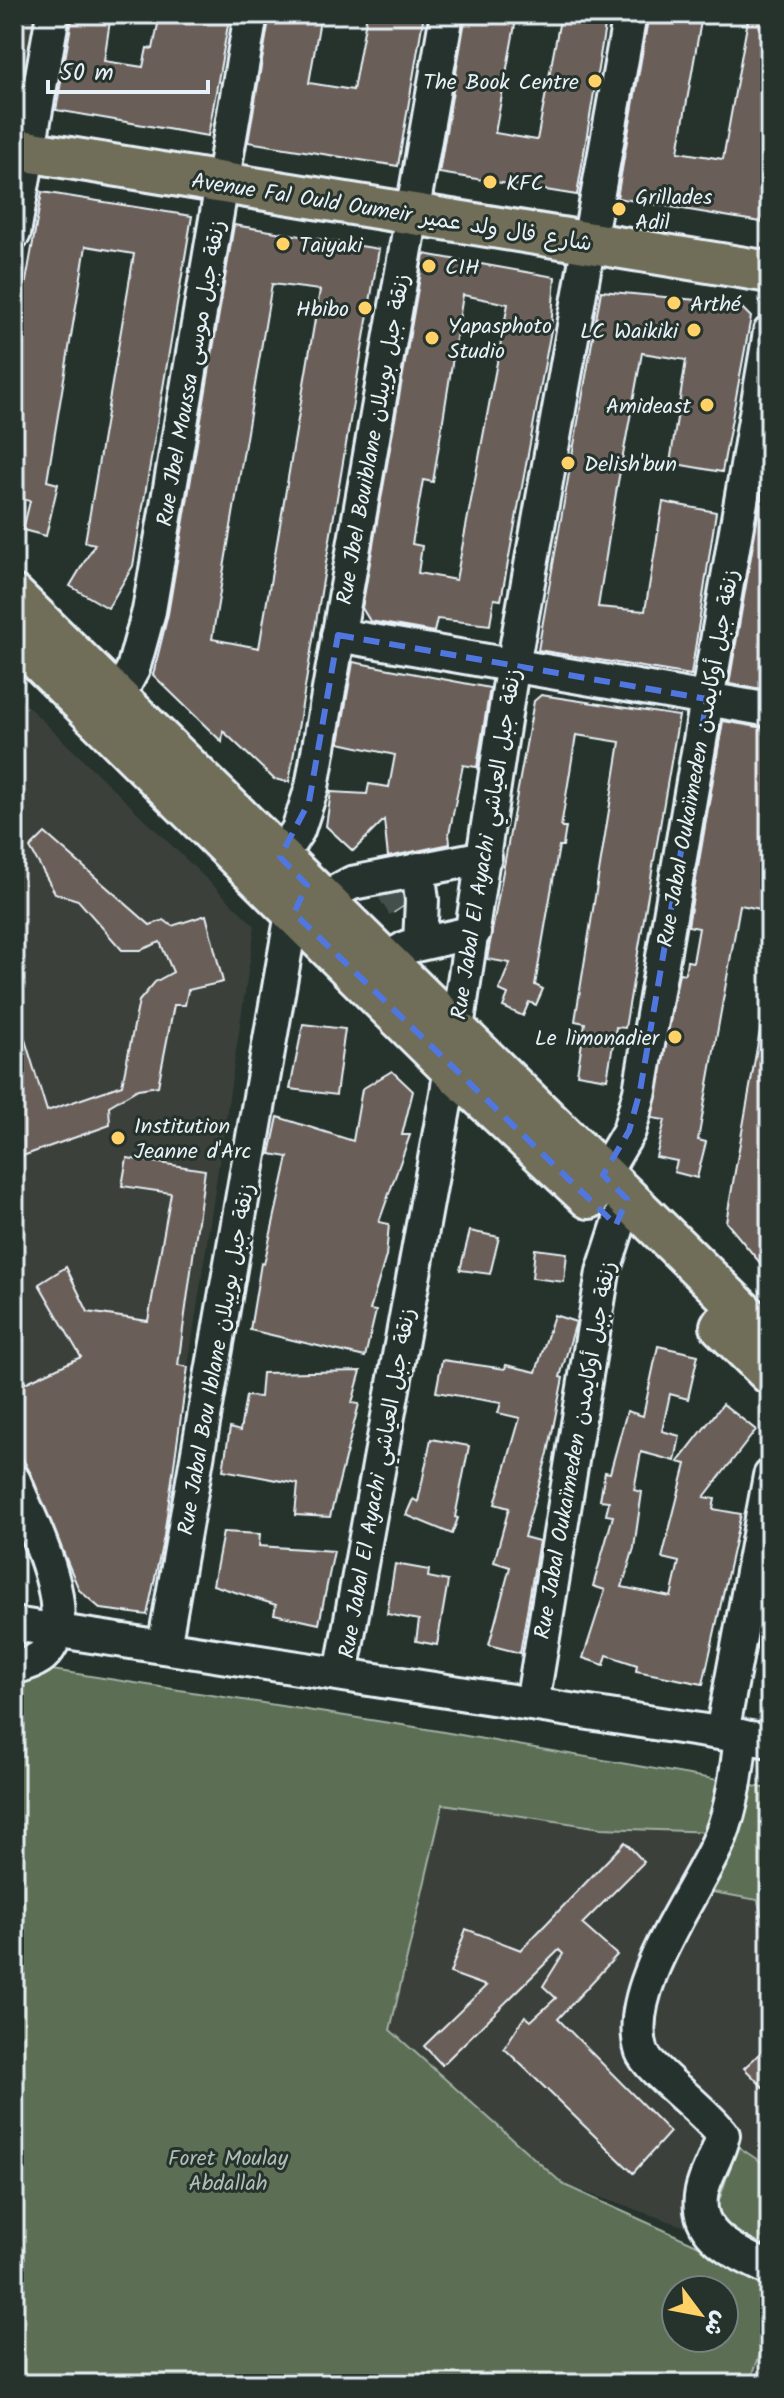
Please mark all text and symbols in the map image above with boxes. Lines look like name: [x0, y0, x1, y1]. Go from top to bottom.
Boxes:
scale bar: [48, 44, 208, 94]
text: 50 m: [60, 54, 114, 93]
place label: The Book Centre: [423, 66, 579, 101]
marker: The Book Centre: [586, 72, 604, 90]
street label: Avenue Fal Ould Oumeir شارع فال ولد عمير: [189, 164, 594, 262]
place label: KFC: [506, 167, 544, 202]
marker: KFC: [481, 173, 499, 191]
place label: Grillades Adil: [635, 181, 713, 241]
marker: Grillades Adil: [610, 200, 628, 218]
street label: Rue Jbel Moussa زنقة جبل موسى: [148, 218, 237, 529]
place label: Taiyaki: [299, 229, 363, 264]
marker: Taiyaki: [274, 235, 292, 253]
place label: CIH: [445, 251, 480, 286]
marker: CIH: [420, 257, 438, 275]
street label: Rue Jbel Bouiblane زنقة جبل بويبلان: [328, 271, 421, 608]
place label: Arthé: [690, 288, 742, 323]
place label: Hbibo: [296, 293, 349, 328]
marker: Arthé: [665, 294, 683, 312]
marker: Hbibo: [356, 299, 374, 317]
place label: Yapasphoto Studio: [448, 310, 552, 370]
place label: LC Waikiki: [580, 315, 679, 350]
marker: LC Waikiki: [685, 321, 703, 339]
marker: Yapasphoto Studio: [423, 329, 441, 347]
place label: Amideast: [606, 390, 691, 425]
marker: Amideast: [698, 396, 716, 414]
place label: Delish'bun: [584, 448, 677, 483]
marker: Delish'bun: [559, 454, 577, 472]
street label: Rue Jabal Oukaïmeden زنقة جبل أوكايمدن: [649, 567, 750, 950]
street label: Rue Jabal El Ayachi زنقة جبل العياشي: [442, 666, 533, 1022]
place label: Le limonadier: [535, 1022, 661, 1057]
marker: Le limonadier: [666, 1028, 684, 1046]
place label: Institution Jeanne d'Arc: [134, 1110, 252, 1170]
marker: Institution Jeanne d'Arc: [109, 1129, 127, 1147]
street label: Rue Jabal Bou Iblane زنقة جبل بويبلان: [169, 1181, 266, 1538]
street label: Rue Jabal Oukaïmeden زنقة جبل أوكايمدن: [526, 1259, 627, 1642]
street label: Rue Jabal El Ayachi زنقة جبل العياشي: [330, 1306, 427, 1661]
park label: Foret Moulay Abdallah: [168, 2142, 289, 2202]
north arrow: [660, 2274, 740, 2354]
text: ش: [694, 2304, 736, 2343]

